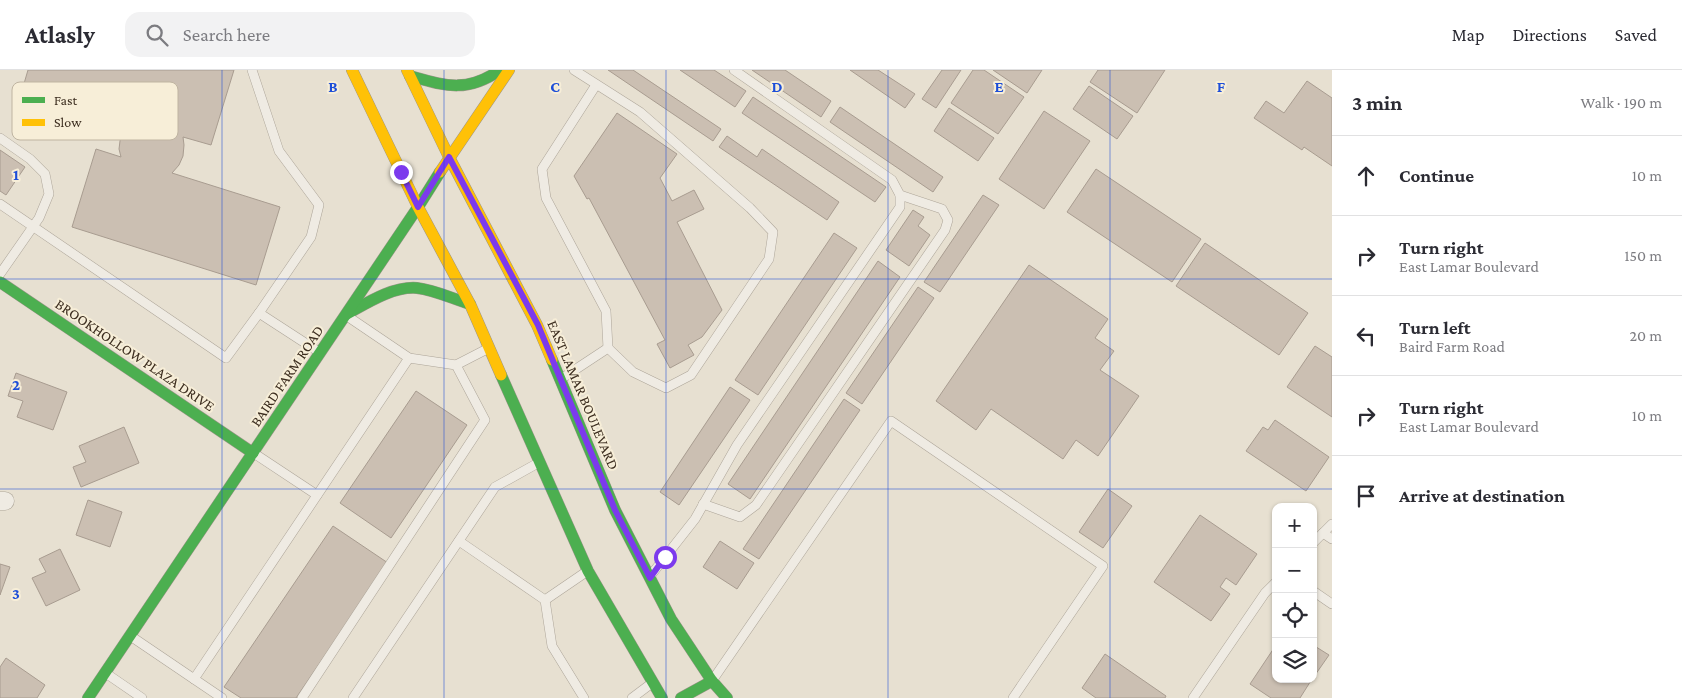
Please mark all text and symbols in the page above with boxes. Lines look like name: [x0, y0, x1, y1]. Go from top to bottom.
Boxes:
search box: [125, 12, 475, 57]
text: Atlasly: [25, 21, 95, 48]
icon: search: [143, 21, 171, 49]
text: Search here: [183, 24, 270, 45]
text: Map: [1452, 25, 1484, 45]
text: Directions: [1512, 25, 1587, 45]
text: Saved: [1615, 25, 1657, 45]
text: B: [328, 78, 338, 95]
text: C: [550, 78, 560, 95]
text: D: [771, 78, 783, 95]
text: E: [994, 78, 1004, 95]
text: F: [1217, 78, 1226, 95]
legend: [12, 82, 178, 140]
text: 3 min: [1352, 91, 1402, 115]
text: Fast: [54, 92, 78, 108]
text: Walk · 190 m: [1581, 94, 1662, 111]
text: Slow: [54, 114, 82, 130]
route end: [390, 161, 413, 184]
icon: ahead: [1352, 162, 1380, 190]
text: Continue: [1399, 165, 1474, 186]
text: 1: [13, 166, 19, 183]
text: 10 m: [1632, 167, 1662, 184]
text: Turn right: [1399, 237, 1484, 258]
icon: right: [1352, 242, 1380, 270]
text: 150 m: [1624, 247, 1662, 264]
text: East Lamar Boulevard: [1399, 258, 1539, 275]
street label: BROOKHOLLOW PLAZA DRIVE: [52, 296, 218, 414]
text: Turn left: [1399, 317, 1471, 338]
street label: EAST LAMAR BOULEVARD: [544, 318, 622, 472]
icon: left: [1352, 322, 1380, 350]
street label: BAIRD FARM ROAD: [247, 323, 327, 429]
text: 20 m: [1629, 327, 1662, 344]
text: Baird Farm Road: [1399, 338, 1505, 355]
text: 2: [12, 376, 20, 393]
text: Turn right: [1399, 397, 1484, 418]
icon: right: [1352, 402, 1380, 430]
text: 10 m: [1632, 407, 1662, 424]
text: East Lamar Boulevard: [1399, 418, 1539, 435]
icon: arrive: [1352, 482, 1380, 510]
text: Arrive at destination: [1399, 485, 1565, 506]
map controls: [1272, 503, 1317, 683]
button: +: [1272, 503, 1317, 548]
route start: [654, 546, 677, 569]
button: −: [1272, 548, 1317, 593]
text: 3: [12, 585, 20, 602]
button: locate: [1272, 593, 1317, 638]
button: layers: [1272, 638, 1317, 683]

